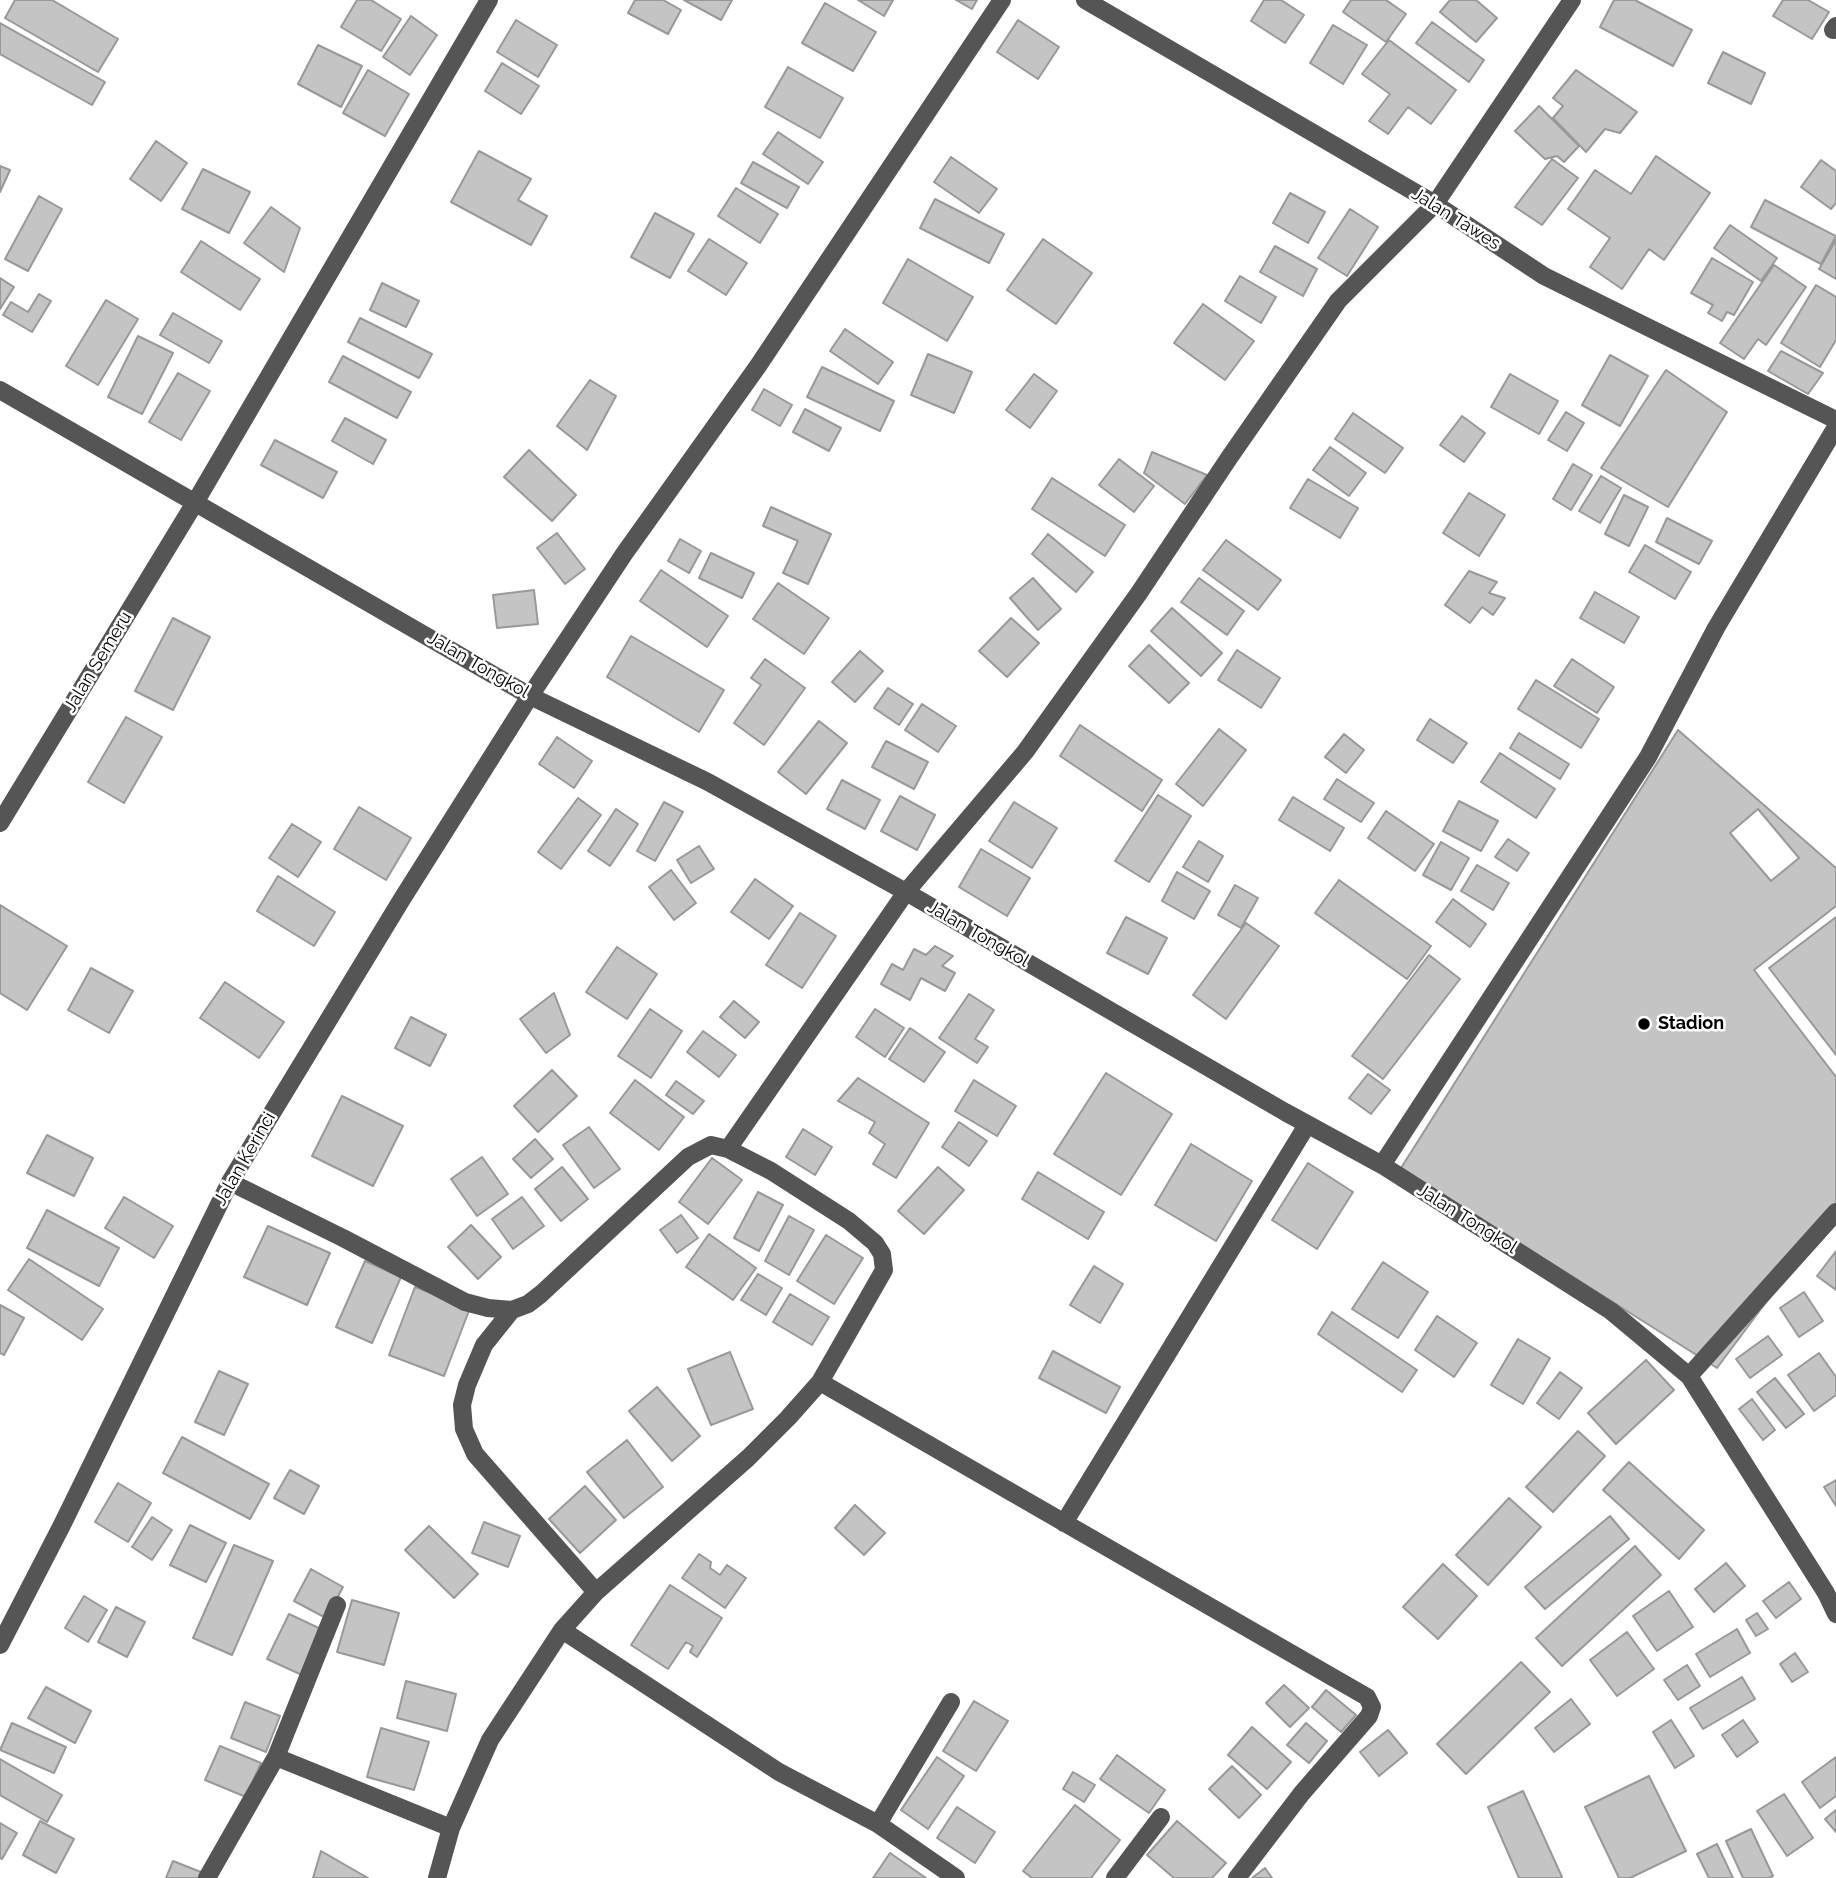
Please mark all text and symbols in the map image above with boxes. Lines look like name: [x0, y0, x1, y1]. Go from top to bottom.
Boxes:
street label: Jalan Tawes: [1408, 183, 1504, 255]
street label: Jalan Semeru: [59, 608, 137, 716]
street label: Jalan Tongkol: [423, 627, 533, 703]
street label: Jalan Tongkol: [923, 896, 1033, 972]
place label: Stadion: [1658, 1013, 1724, 1035]
marker: Stadion: [1636, 1016, 1652, 1032]
street label: Jalan Kerinci: [210, 1108, 280, 1210]
street label: Jalan Tongkol: [1413, 1180, 1521, 1258]

